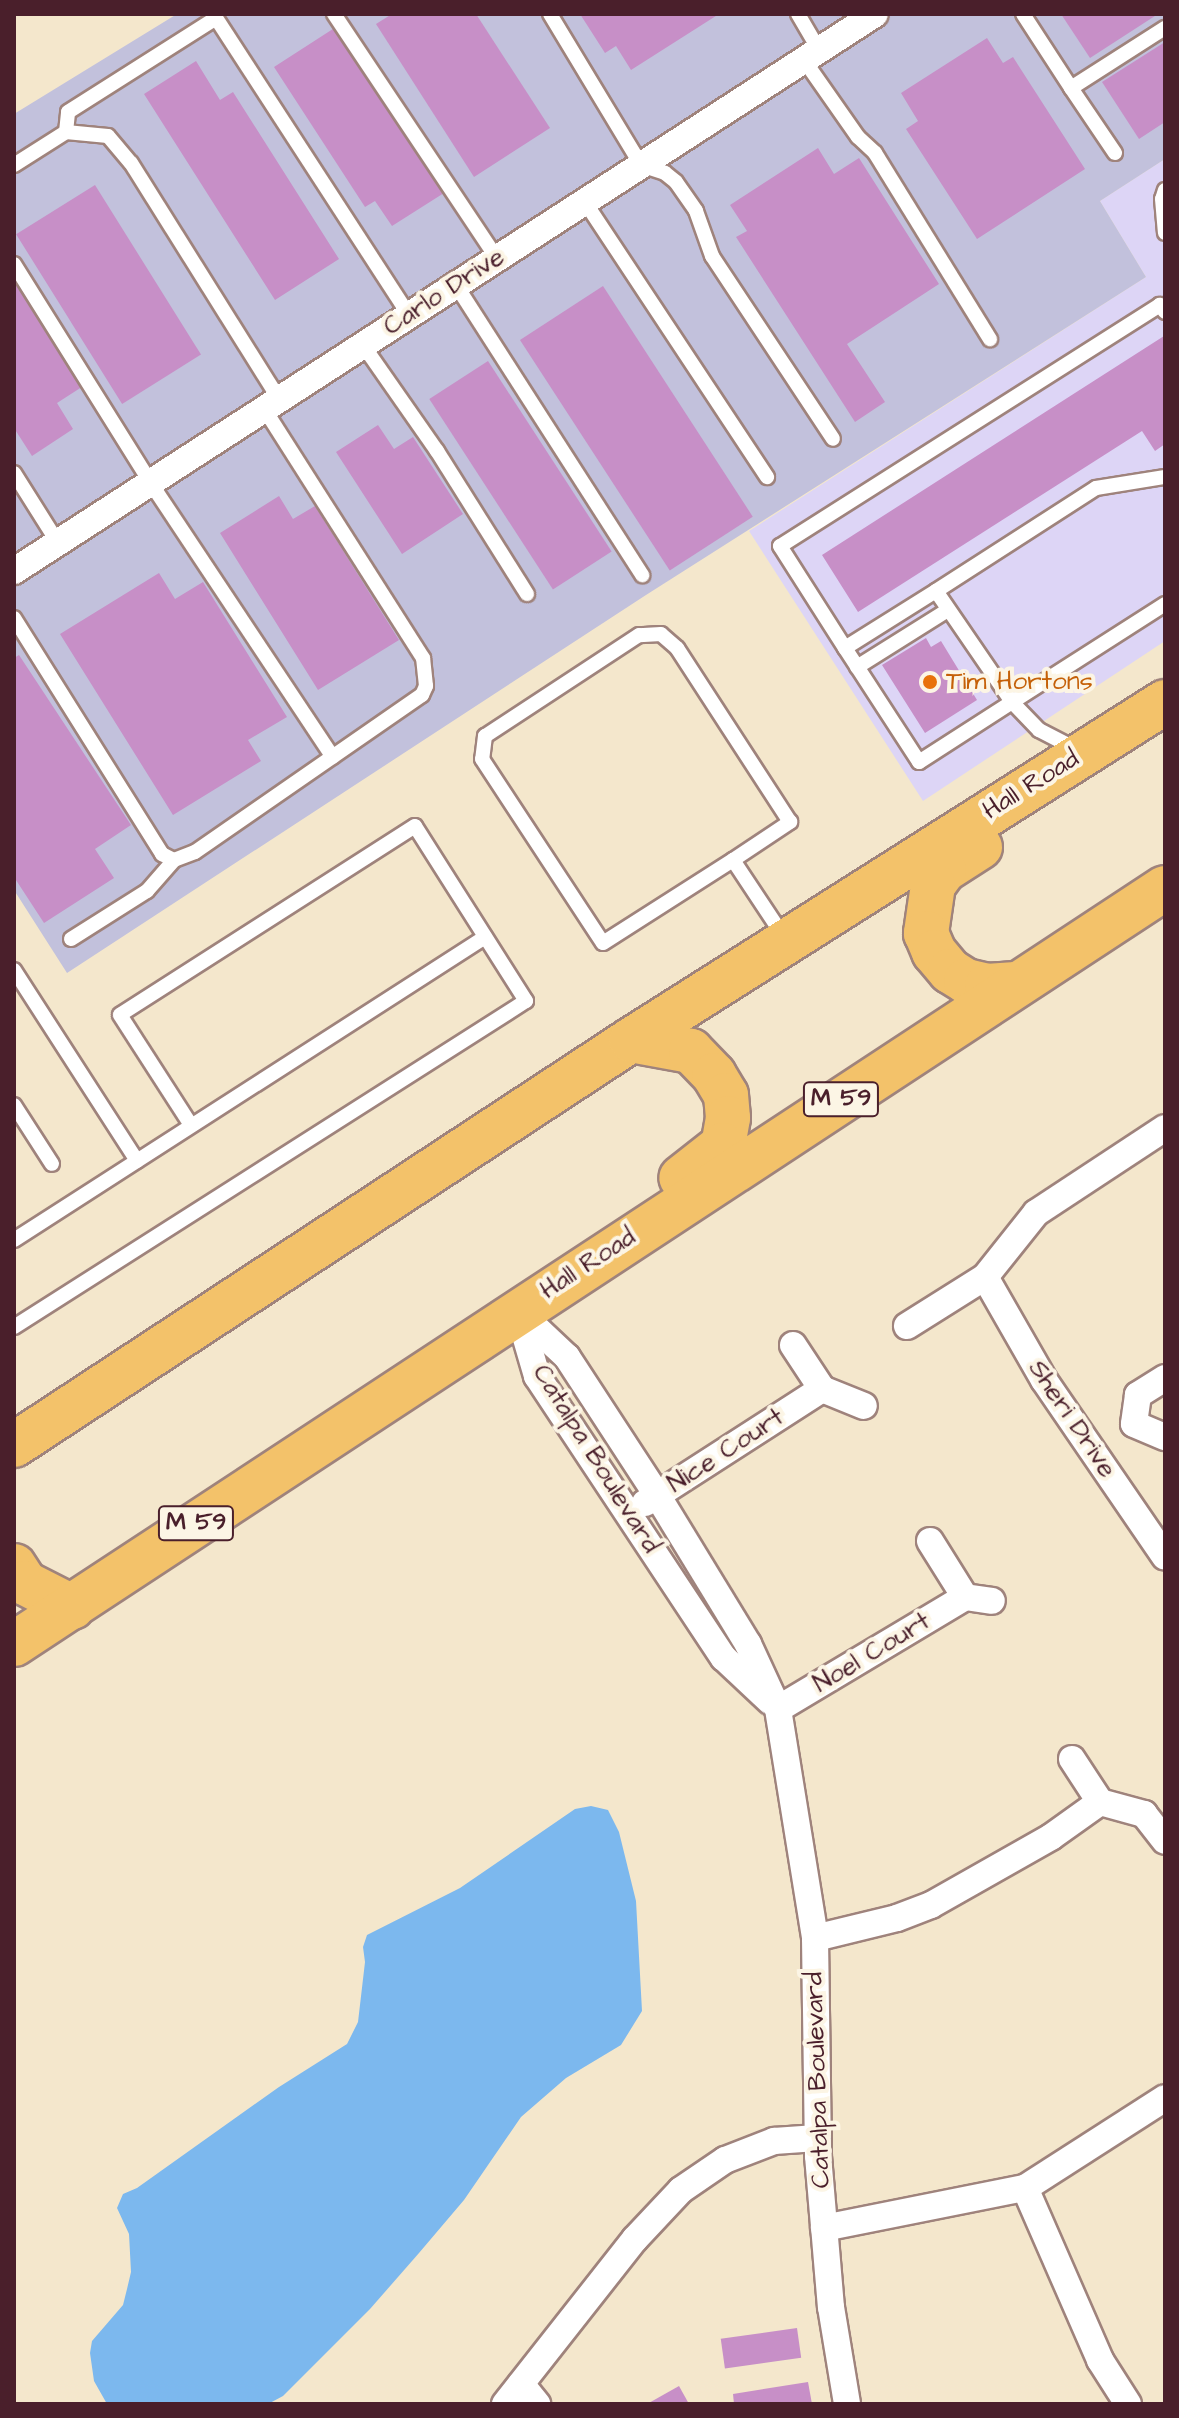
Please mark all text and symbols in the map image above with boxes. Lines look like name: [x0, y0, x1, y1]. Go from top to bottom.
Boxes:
street label: Carlo Drive: [378, 241, 510, 343]
place label: Tim Hortons: [946, 666, 1093, 698]
marker: Tim Hortons: [921, 673, 939, 691]
street label: Hall Road: [977, 743, 1085, 827]
road number: M 59: [801, 1079, 881, 1119]
street label: Hall Road: [535, 1222, 641, 1306]
street label: Sheri Drive: [1021, 1354, 1123, 1484]
street label: Catalpa Boulevard: [525, 1359, 667, 1559]
street label: Nice Court: [662, 1402, 790, 1500]
road number: M 59: [156, 1503, 236, 1543]
street label: Noel Court: [808, 1606, 936, 1700]
street label: Catalpa Boulevard: [799, 1971, 837, 2189]

